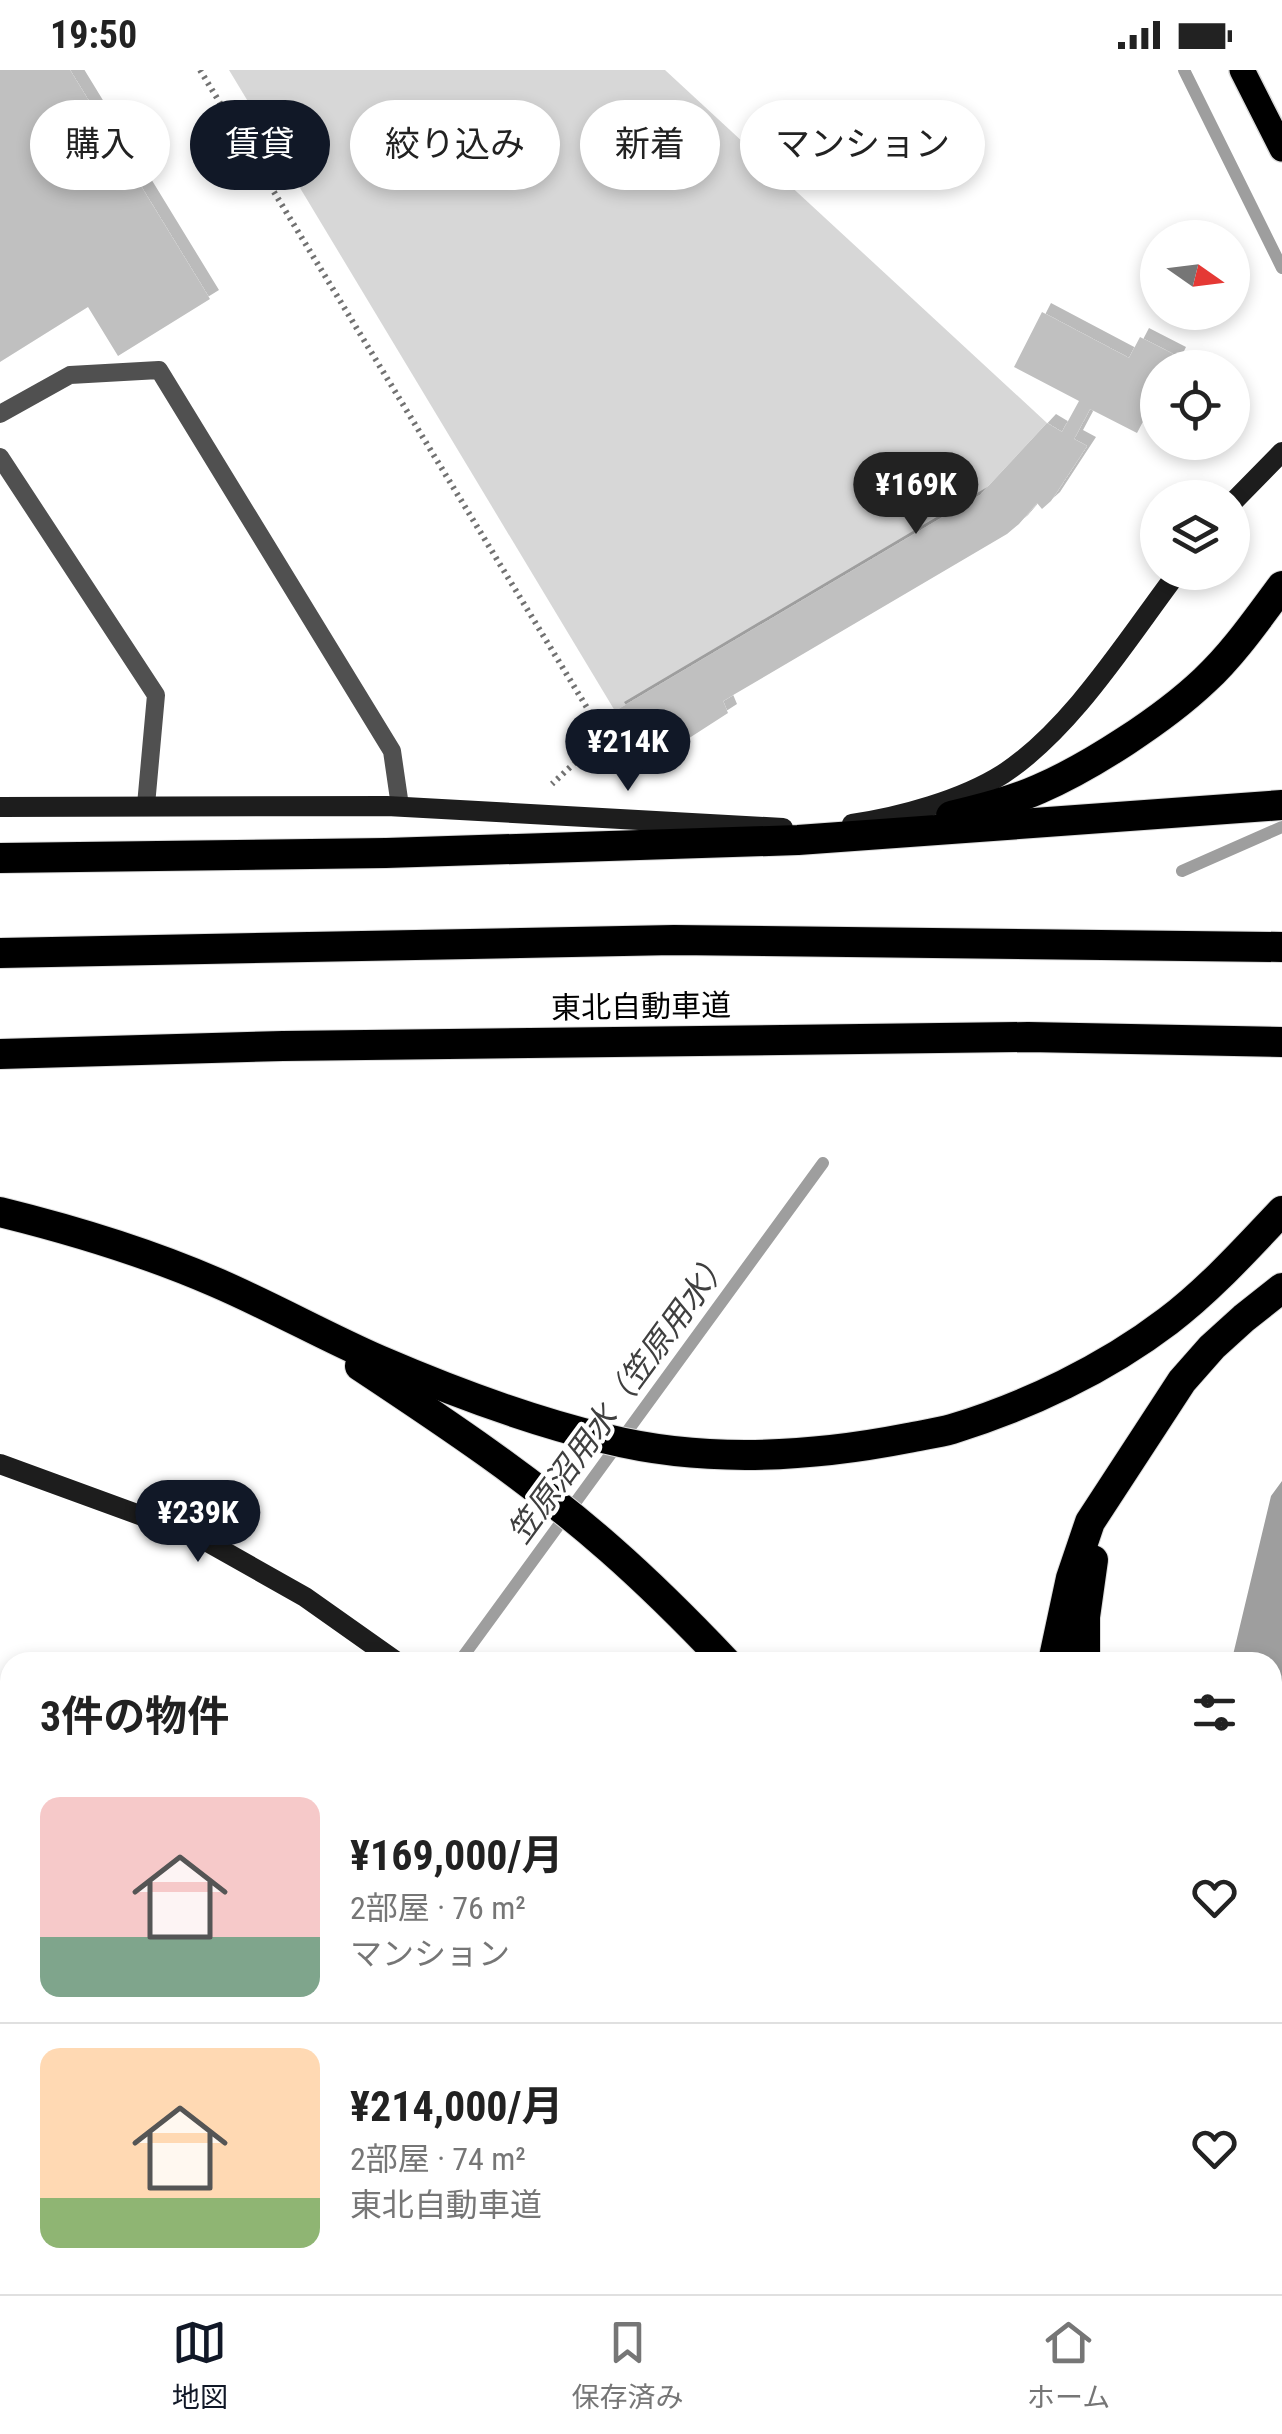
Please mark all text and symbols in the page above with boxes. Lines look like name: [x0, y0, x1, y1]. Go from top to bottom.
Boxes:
text: 19:50: [50, 13, 137, 57]
chip: 購入: [30, 100, 170, 190]
chip: 賃貸: [190, 100, 330, 190]
chip: 絞り込み: [350, 100, 560, 190]
chip: 新着: [580, 100, 720, 190]
chip: マンション: [740, 100, 985, 190]
north arrow: [1140, 220, 1250, 330]
map controls: [1140, 220, 1250, 590]
button: locate: [1140, 350, 1250, 460]
pin: ¥169K: [846, 452, 986, 537]
text: ¥169K: [875, 465, 957, 503]
button: layers: [1140, 480, 1250, 590]
pin: ¥214K: [558, 709, 698, 794]
text: ¥214K: [587, 722, 669, 760]
street label: 東北自動車道: [551, 987, 731, 1026]
water label: 笠原沼用水（笠原用水）: [500, 1243, 738, 1551]
pin: ¥239K: [128, 1480, 268, 1565]
text: ¥239K: [157, 1493, 239, 1531]
icon: filters: [1187, 1685, 1242, 1740]
text: 3件の物件: [40, 1692, 229, 1741]
text: ¥169,000/月: [350, 1831, 564, 1880]
icon: home: [120, 1837, 240, 1957]
icon: heart: [1187, 1870, 1242, 1925]
text: 2部屋 · 76 m²: [350, 1889, 526, 1927]
text: マンション: [350, 1935, 510, 1973]
text: ¥214,000/月: [350, 2082, 564, 2131]
icon: home: [120, 2088, 240, 2208]
icon: heart: [1187, 2121, 1242, 2176]
text: 2部屋 · 74 m²: [350, 2140, 526, 2178]
text: 東北自動車道: [350, 2186, 542, 2224]
tab: 地図: [172, 2315, 228, 2415]
tab: 保存済み: [571, 2315, 683, 2415]
tab: ホーム: [1027, 2315, 1110, 2415]

